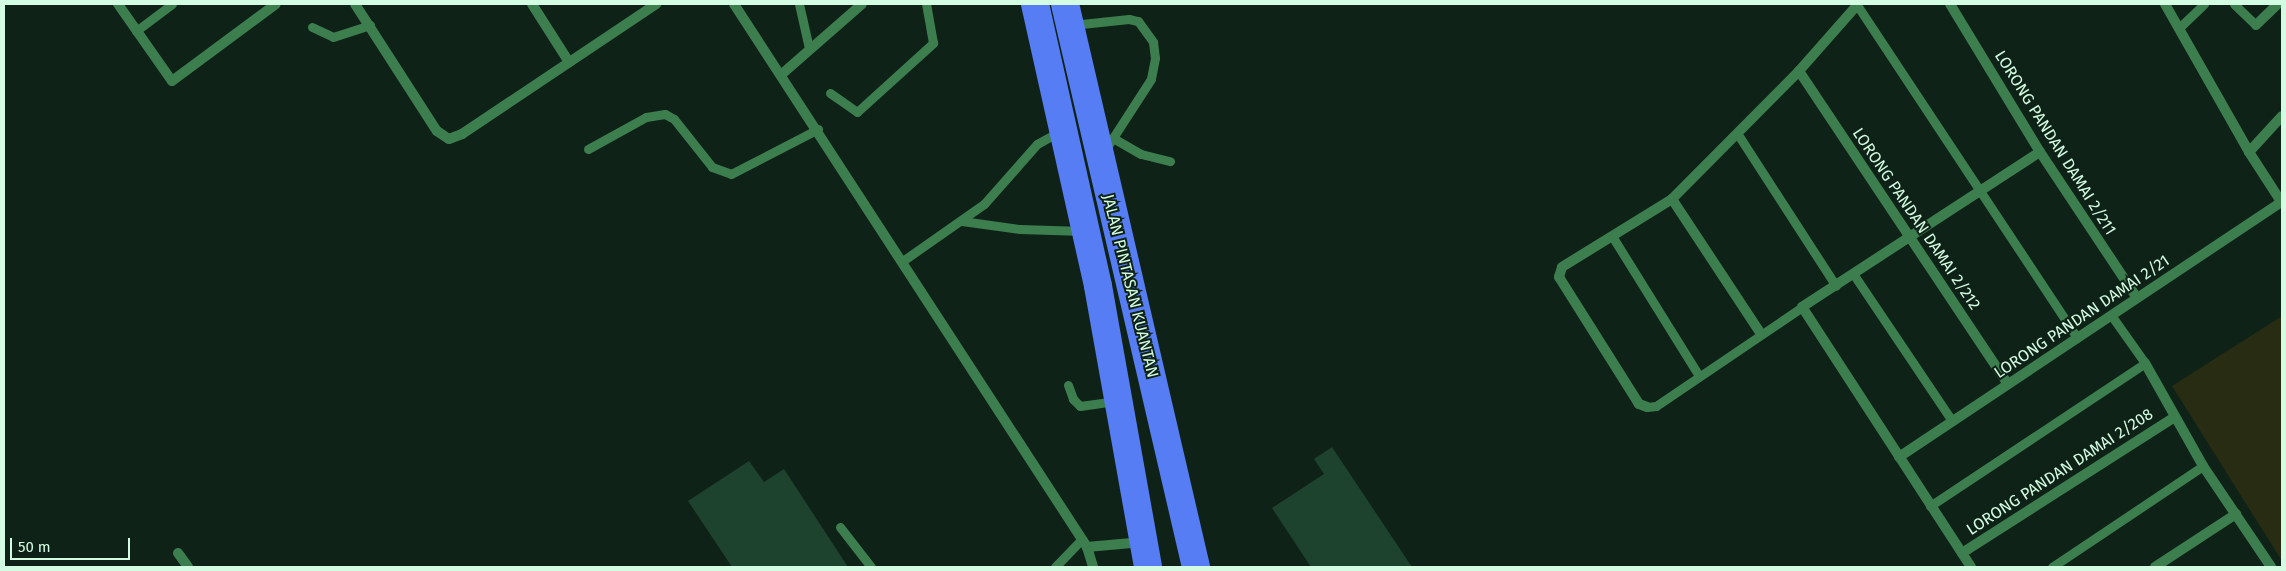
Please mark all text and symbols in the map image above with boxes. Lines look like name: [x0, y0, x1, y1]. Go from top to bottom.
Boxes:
street label: LORONG PANDAN DAMAI 2/211: [1990, 47, 2120, 239]
street label: LORONG PANDAN DAMAI 2/212: [1848, 125, 1984, 313]
street label: JALAN PINTASAN KUANTAN: [1098, 192, 1162, 380]
street label: LORONG PANDAN DAMAI 2/21: [1991, 251, 2173, 383]
street label: LORONG PANDAN DAMAI 2/208: [1963, 405, 2157, 539]
scale bar: [12, 528, 132, 560]
text: 50 m: [18, 538, 51, 556]

